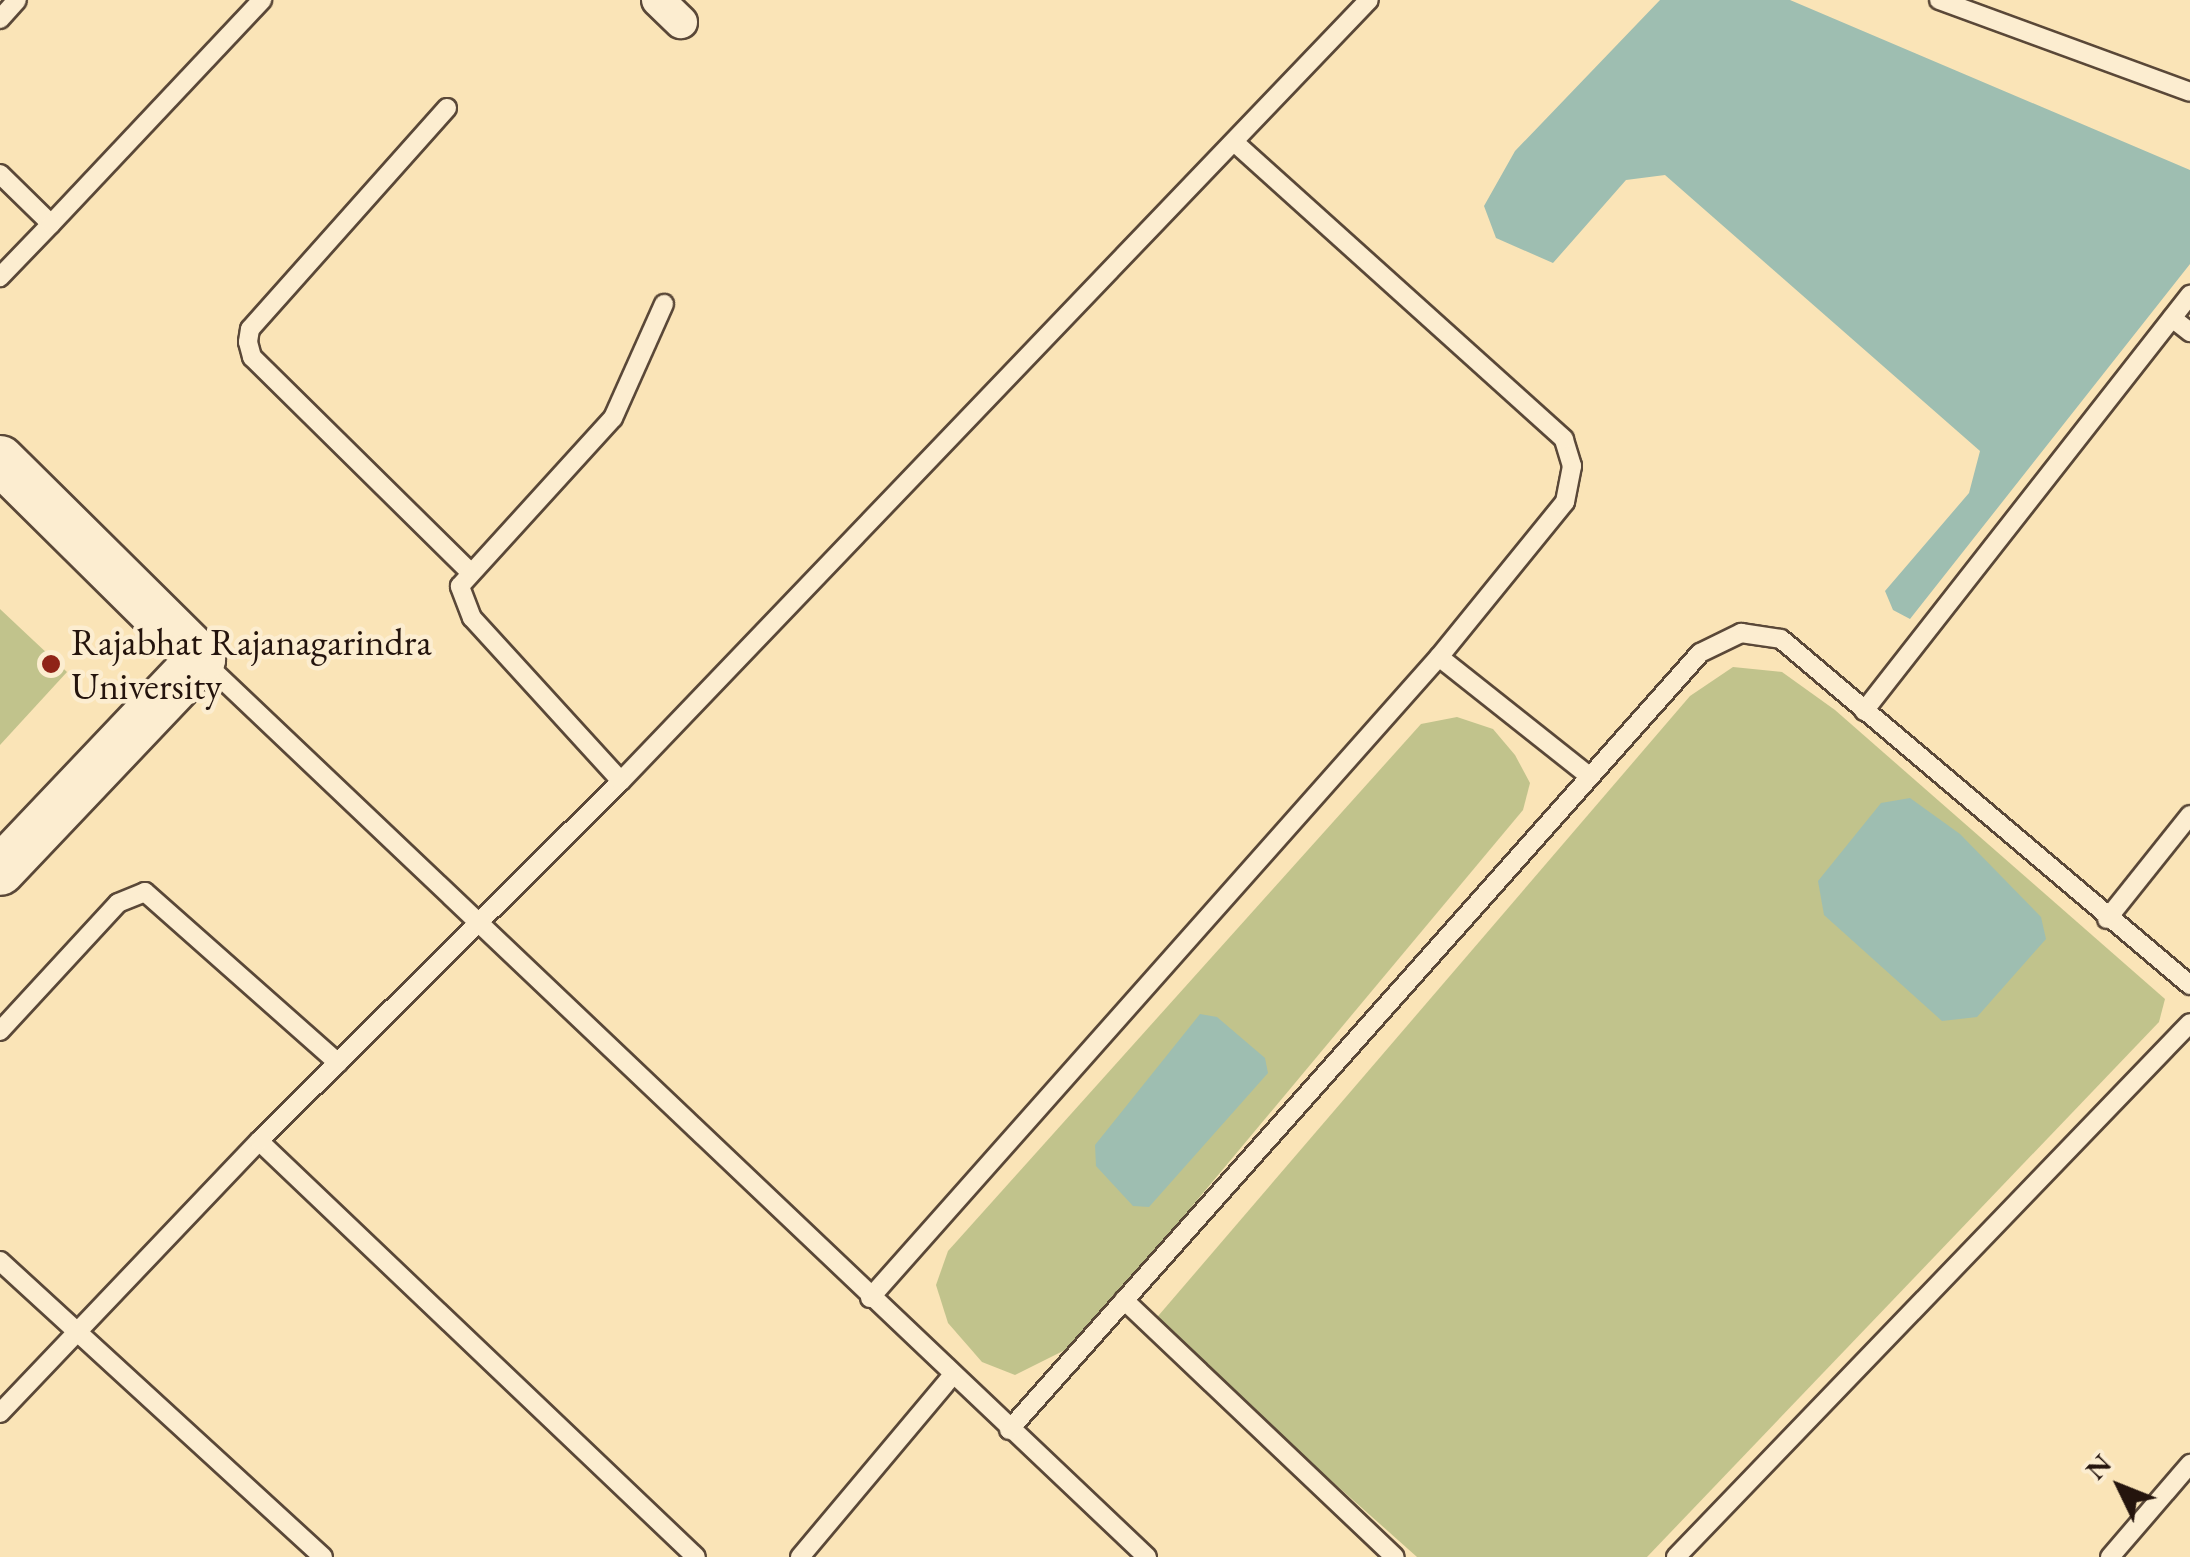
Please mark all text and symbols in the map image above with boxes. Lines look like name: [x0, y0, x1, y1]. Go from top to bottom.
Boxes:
place label: Rajabhat Rajanagarindra University: [71, 619, 432, 708]
marker: Rajabhat Rajanagarindra University: [40, 653, 62, 675]
north arrow: [2070, 1437, 2170, 1537]
text: N: [2077, 1446, 2119, 1487]

